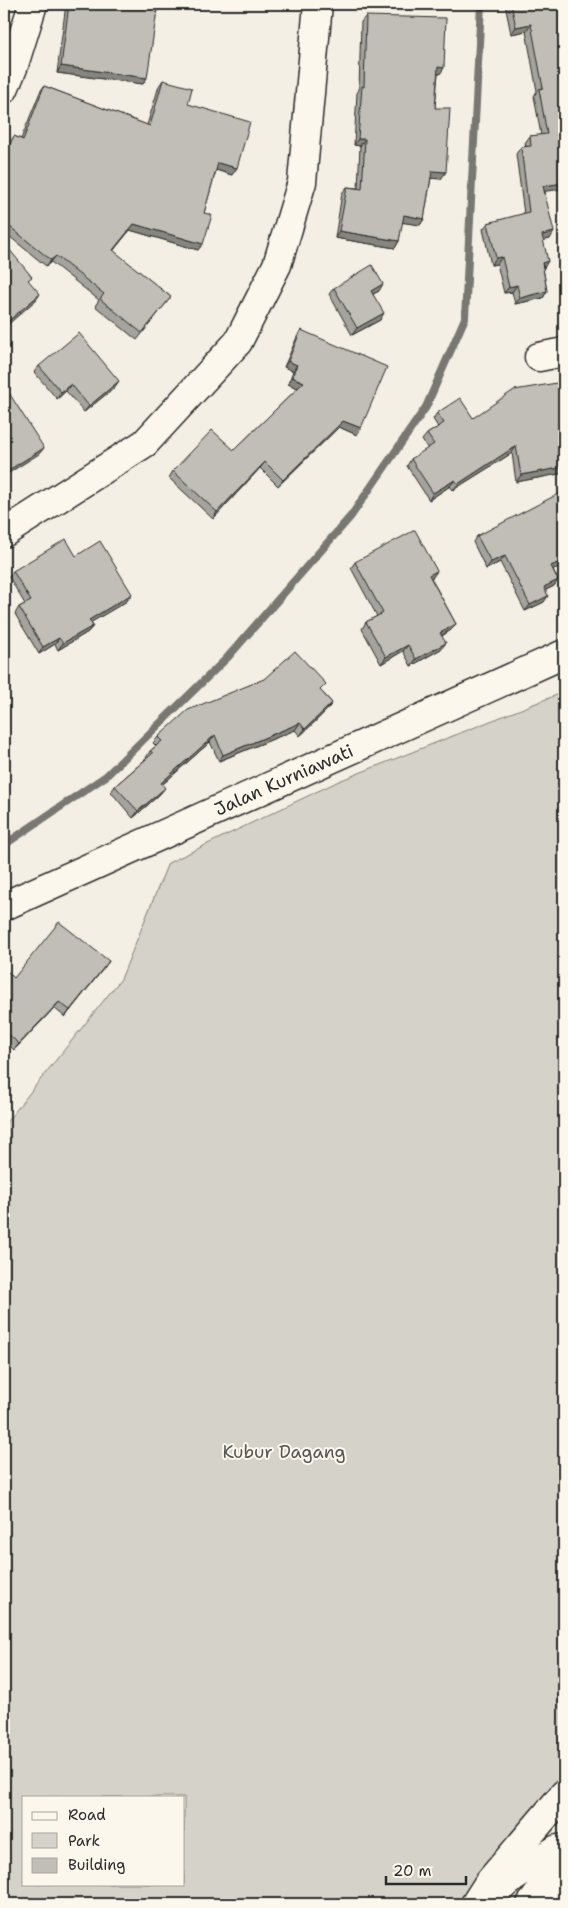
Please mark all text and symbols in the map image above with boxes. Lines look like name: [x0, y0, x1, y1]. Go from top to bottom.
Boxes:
street label: Jalan Kurniawati: [211, 739, 357, 821]
park label: Kubur Dagang: [222, 1440, 346, 1464]
legend: [22, 1796, 185, 1886]
text: Road: [68, 1805, 106, 1825]
text: Park: [68, 1831, 100, 1851]
scale bar: [386, 1853, 466, 1885]
text: Building: [68, 1855, 125, 1875]
text: 20 m: [393, 1861, 432, 1881]

